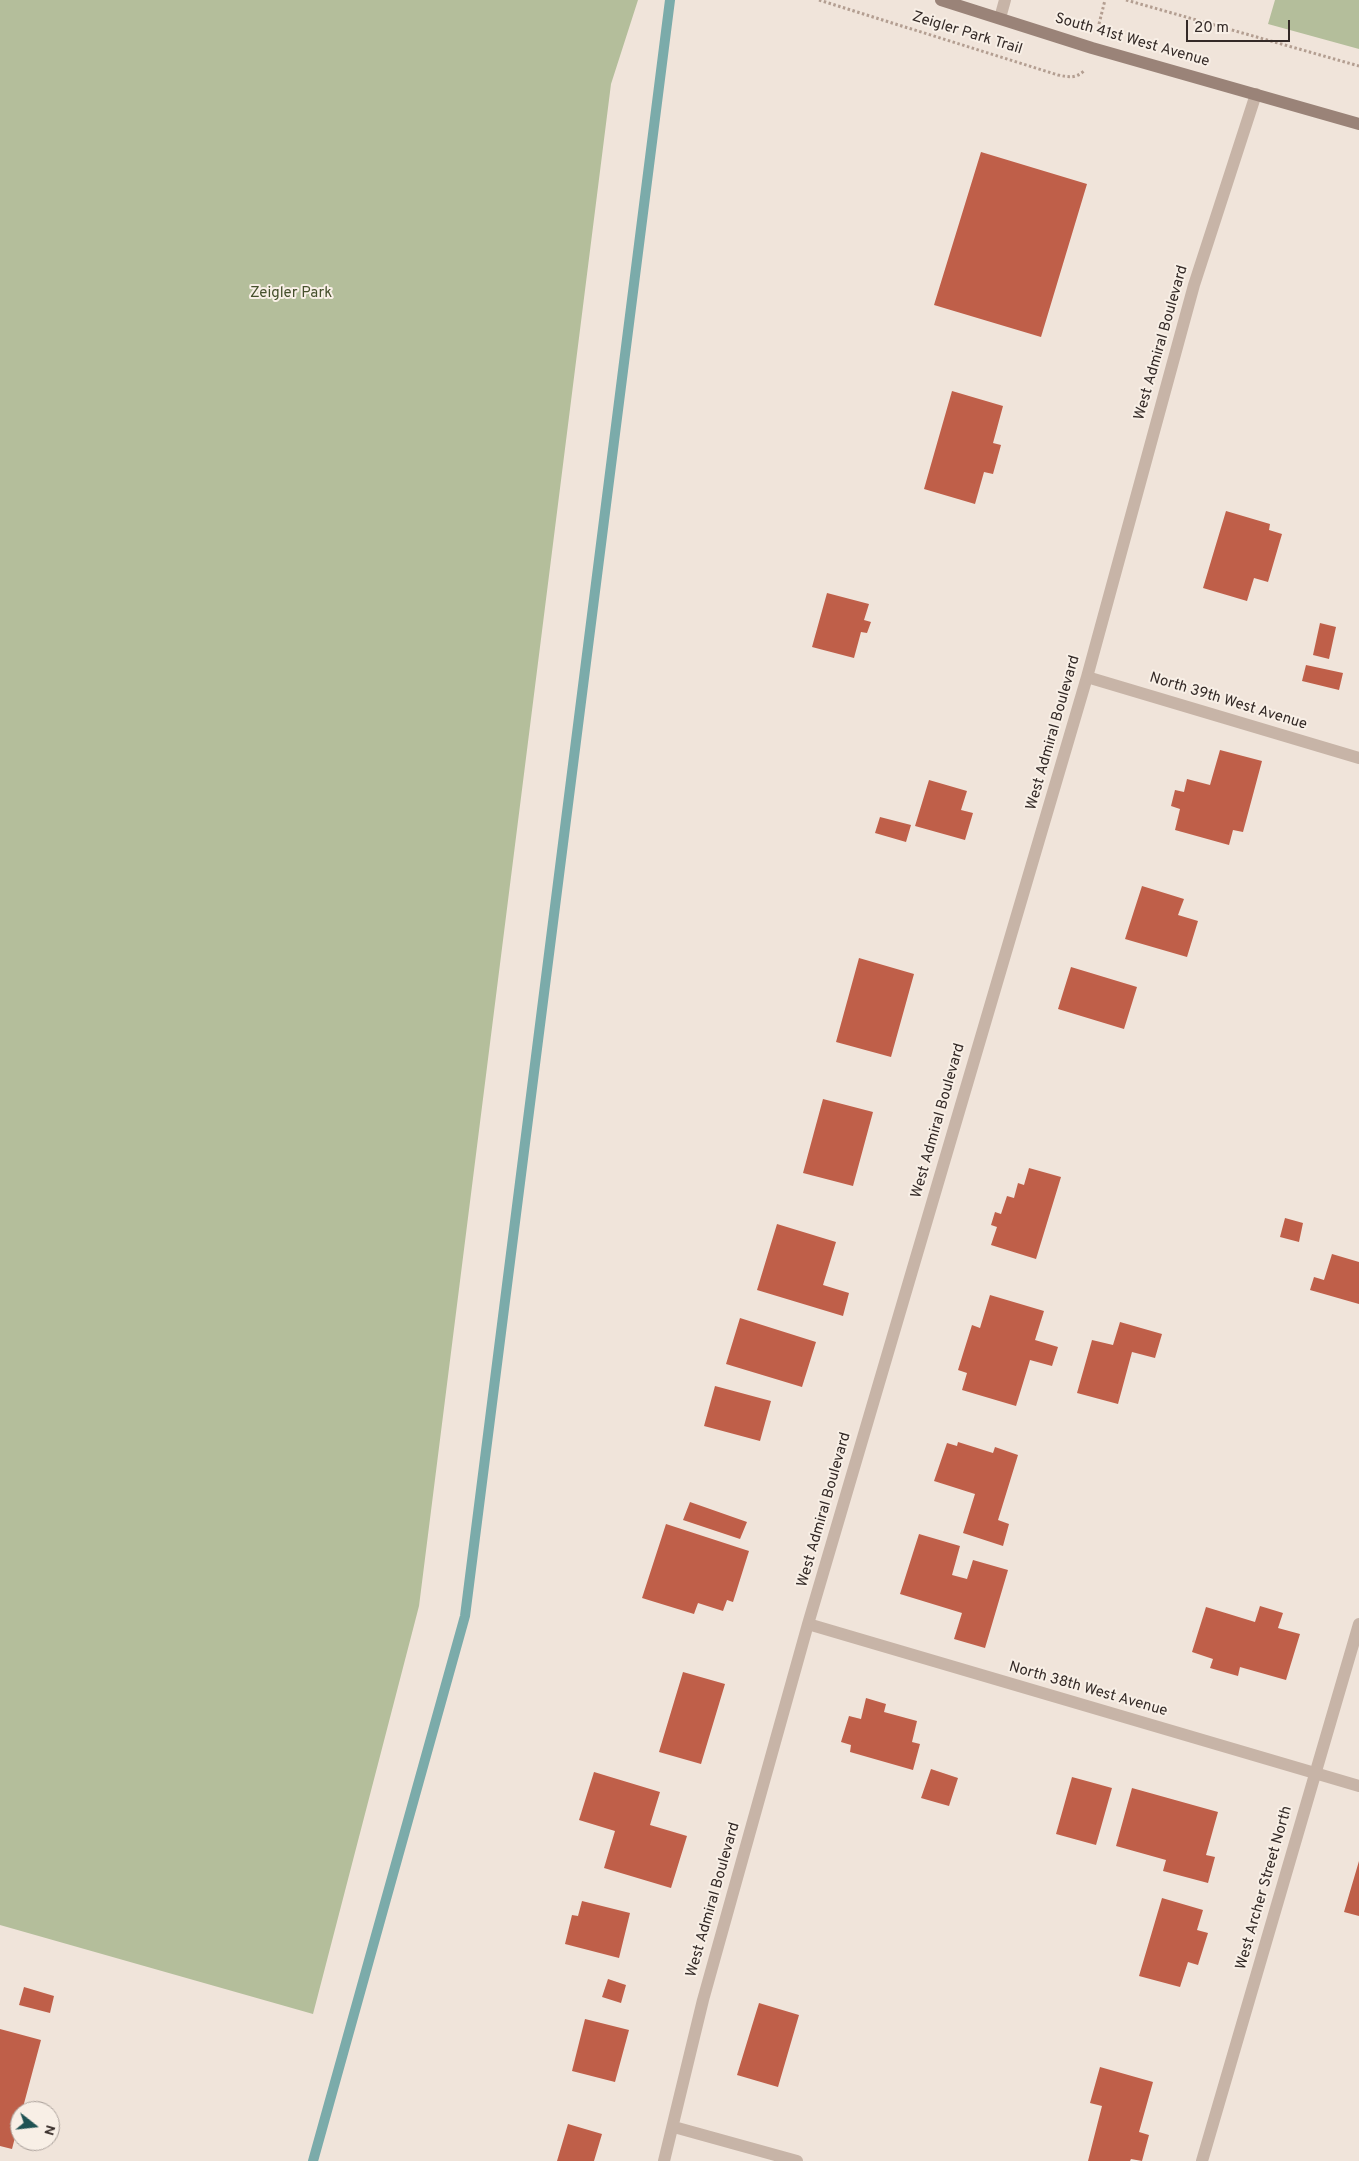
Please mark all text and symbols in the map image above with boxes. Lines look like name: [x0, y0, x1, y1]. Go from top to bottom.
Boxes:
street label: Zeigler Park Trail: [910, 9, 1024, 59]
street label: South 41st West Avenue: [1053, 10, 1211, 72]
scale bar: [1189, 10, 1293, 42]
text: 20 m: [1194, 19, 1229, 38]
street label: West Admiral Boulevard: [1131, 264, 1193, 422]
park label: Zeigler Park: [250, 285, 332, 303]
street label: West Admiral Boulevard: [1023, 654, 1085, 812]
street label: North 39th West Avenue: [1147, 669, 1309, 735]
street label: West Admiral Boulevard: [908, 1042, 970, 1200]
street label: West Admiral Boulevard: [794, 1431, 856, 1589]
street label: North 38th West Avenue: [1007, 1659, 1169, 1721]
street label: West Archer Street North: [1233, 1804, 1297, 1972]
street label: West Admiral Boulevard: [683, 1821, 745, 1979]
north arrow: [10, 2101, 60, 2151]
text: N: [39, 2123, 58, 2137]

